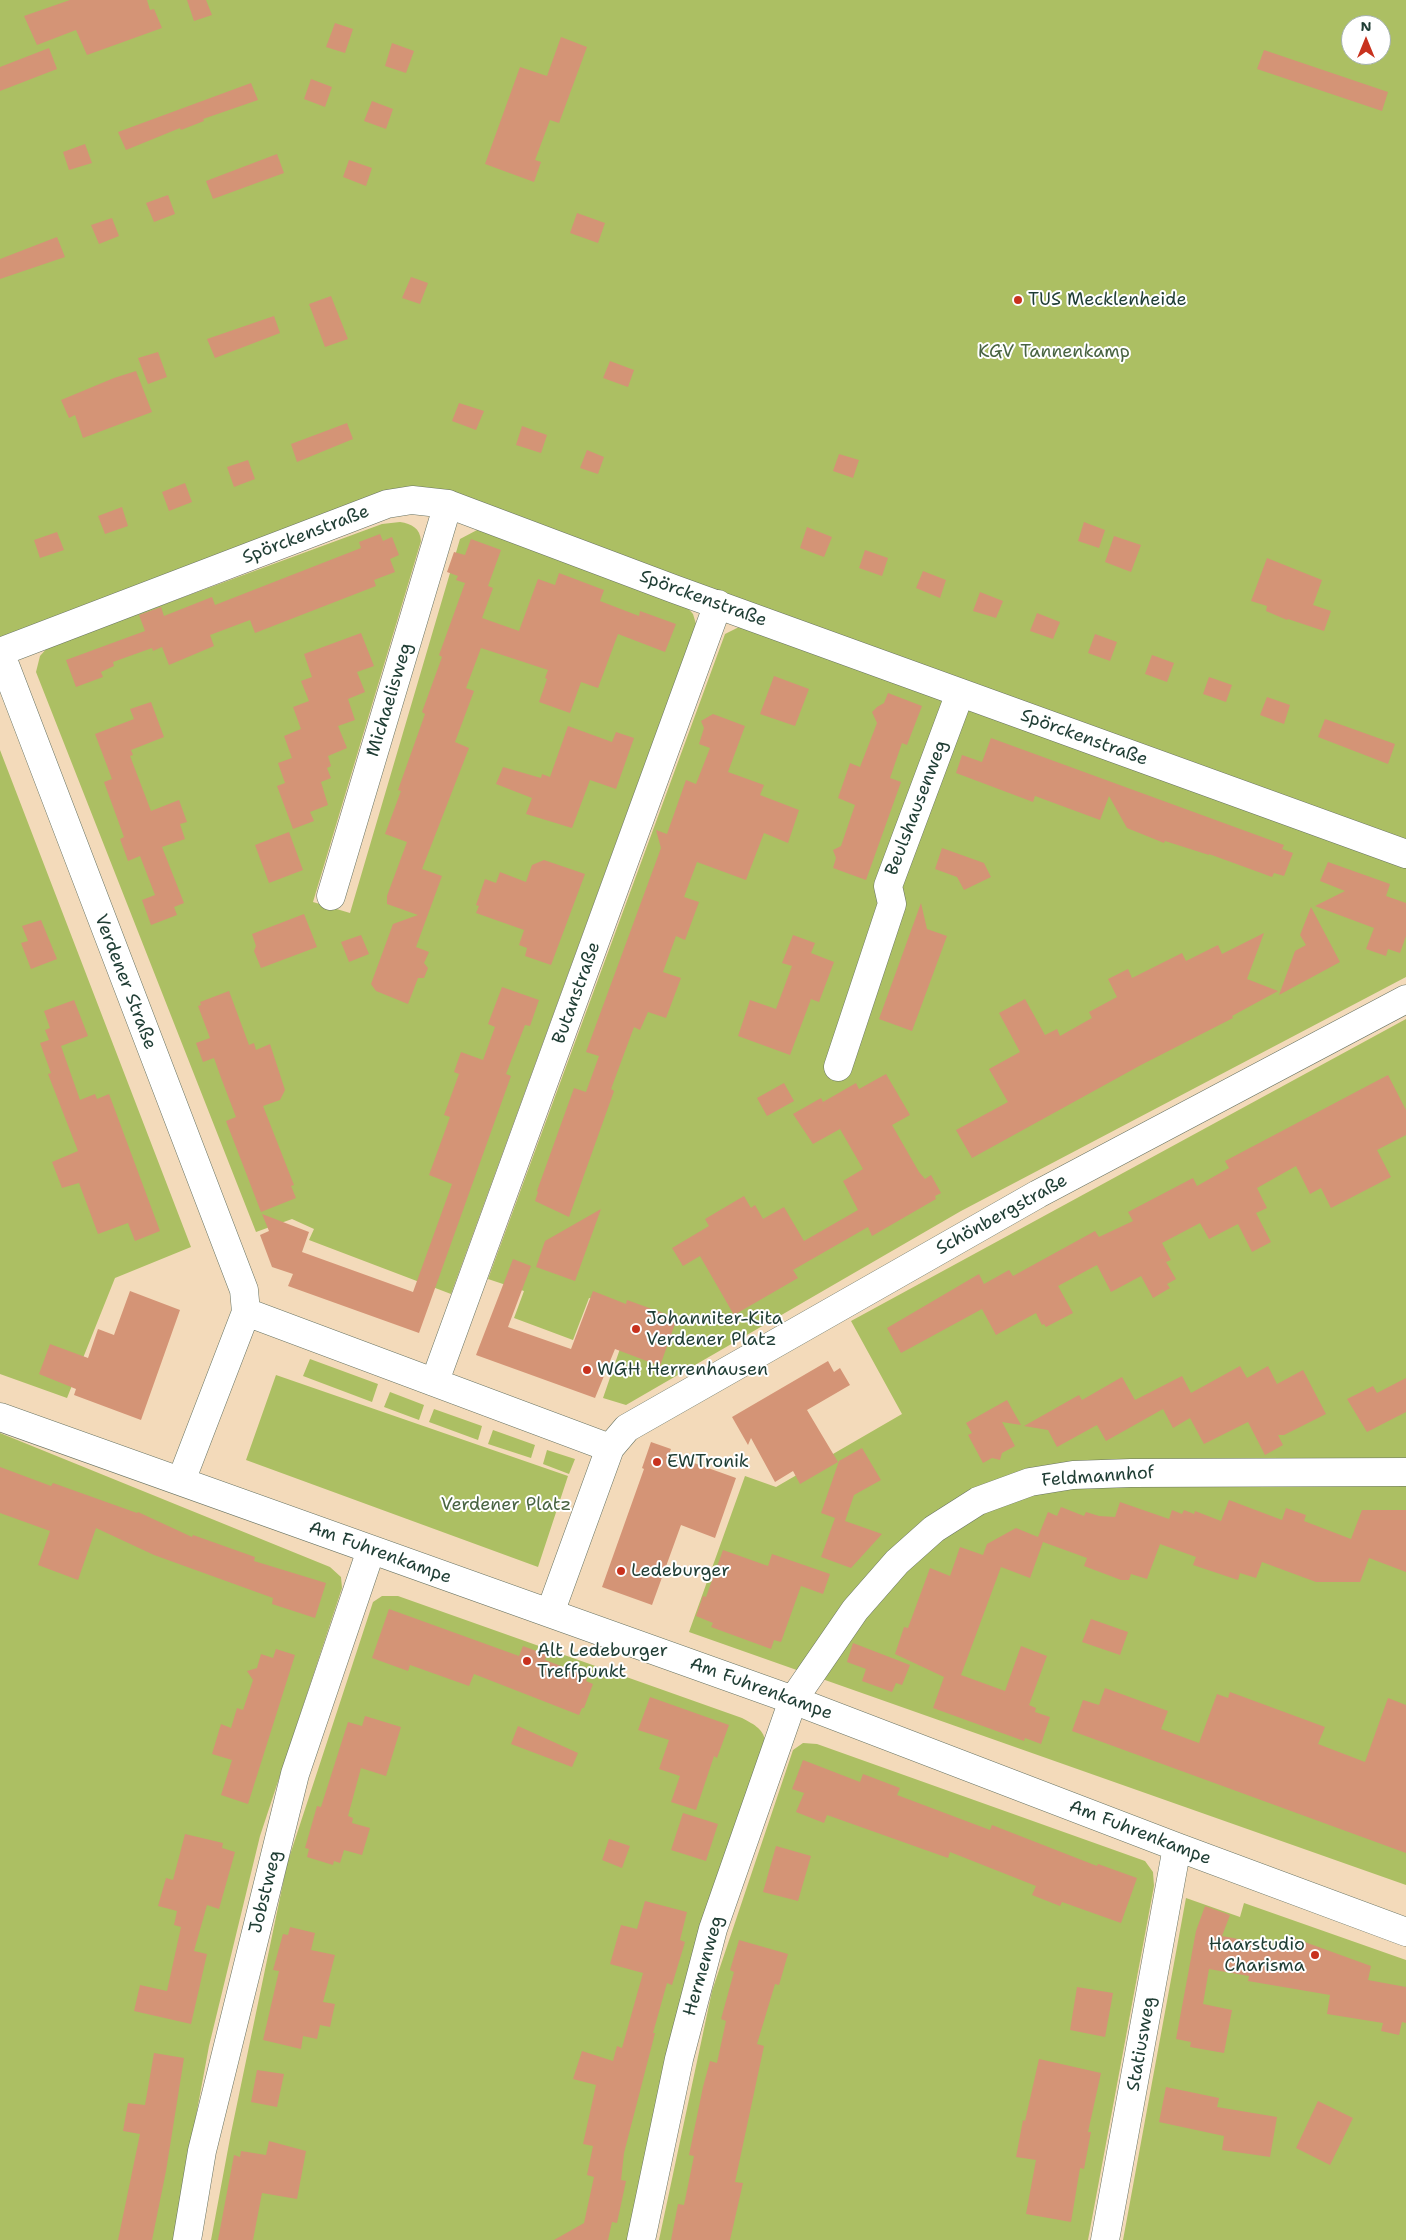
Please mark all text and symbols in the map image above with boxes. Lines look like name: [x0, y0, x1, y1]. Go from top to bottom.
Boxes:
north arrow: [1341, 15, 1391, 65]
text: N: [1360, 17, 1372, 35]
place label: TUS Mecklenheide: [1028, 289, 1187, 311]
marker: TUS Mecklenheide: [1012, 294, 1024, 306]
park label: KGV Tannenkamp: [978, 341, 1130, 363]
street label: Spörckenstraße: [240, 501, 372, 569]
street label: Spörckenstraße: [636, 566, 770, 632]
street label: Michaelisweg: [362, 640, 418, 760]
street label: Spörckenstraße: [1017, 705, 1151, 771]
street label: Beulshausenweg: [881, 737, 953, 879]
street label: Verdener Straße: [89, 911, 161, 1053]
street label: Butanstraße: [549, 939, 605, 1047]
street label: Schönbergstraße: [933, 1170, 1071, 1260]
place label: Johanniter-Kita Verdener Platz: [646, 1308, 783, 1350]
marker: Johanniter-Kita Verdener Platz: [630, 1323, 642, 1335]
place label: WGH Herrenhausen: [597, 1359, 768, 1381]
marker: WGH Herrenhausen: [581, 1364, 593, 1376]
place label: EWTronik: [667, 1451, 749, 1473]
marker: EWTronik: [651, 1456, 663, 1468]
street label: Feldmannhof: [1041, 1462, 1155, 1492]
park label: Verdener Platz: [441, 1494, 571, 1516]
street label: Am Fuhrenkampe: [306, 1517, 454, 1589]
place label: Ledeburger: [631, 1560, 730, 1582]
marker: Ledeburger: [615, 1565, 627, 1577]
place label: Alt Ledeburger Treffpunkt: [537, 1640, 668, 1682]
street label: Am Fuhrenkampe: [687, 1653, 835, 1725]
marker: Alt Ledeburger Treffpunkt: [521, 1655, 533, 1667]
street label: Am Fuhrenkampe: [1066, 1796, 1214, 1870]
street label: Jobstweg: [245, 1848, 287, 1936]
street label: Hermenweg: [679, 1913, 729, 2019]
place label: Haarstudio Charisma: [1209, 1934, 1305, 1976]
marker: Haarstudio Charisma: [1309, 1949, 1321, 1961]
street label: Statiusweg: [1123, 1995, 1161, 2093]

